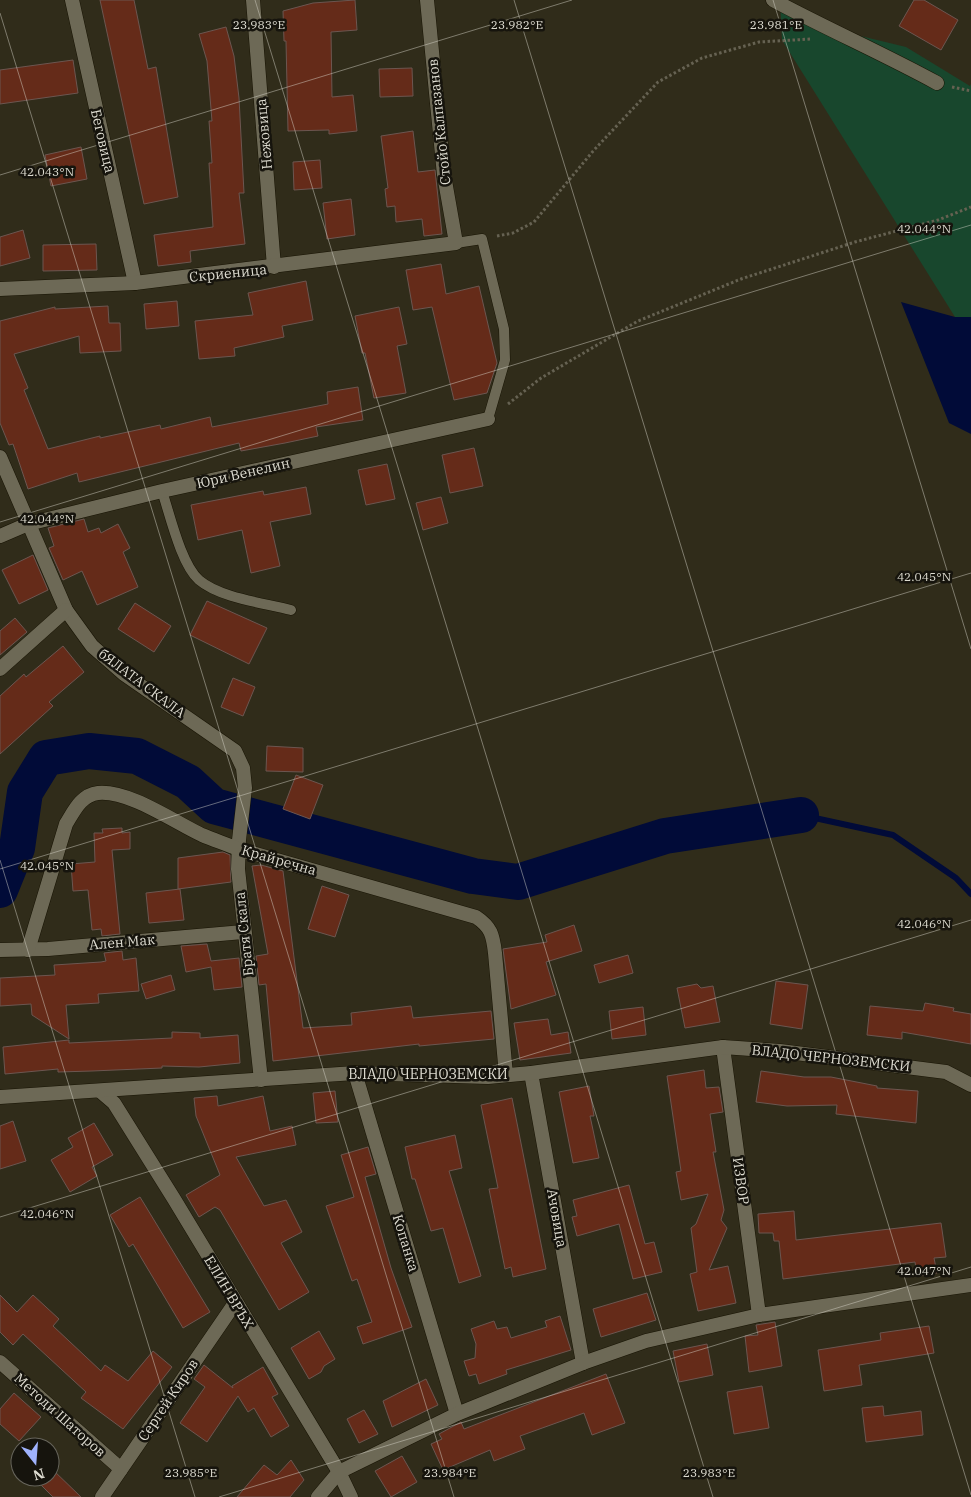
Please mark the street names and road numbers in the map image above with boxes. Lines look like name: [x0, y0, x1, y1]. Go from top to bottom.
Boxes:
street label: Стойо Калпазанов: [423, 58, 455, 186]
street label: Нежовица: [252, 97, 276, 170]
street label: Беговица: [87, 107, 119, 175]
street label: Скриеница: [188, 260, 268, 286]
street label: Юри Венелин: [194, 453, 292, 493]
street label: бЯЛАТА СКАЛА: [95, 644, 189, 722]
street label: Крайречна: [240, 841, 319, 879]
street label: Братя Скала: [231, 891, 257, 977]
street label: Ален Мак: [88, 930, 156, 954]
street label: ВЛАДО ЧЕРНОЗЕМСКИ: [751, 1041, 911, 1075]
street label: ВЛАДО ЧЕРНОЗЕМСКИ: [348, 1065, 508, 1083]
street label: ИЗВОР: [729, 1156, 753, 1206]
street label: Ачовица: [543, 1187, 571, 1249]
street label: Копанка: [389, 1212, 423, 1274]
street label: ЕЛИН ВРЪХ: [200, 1252, 258, 1332]
street label: Сергей Киров: [134, 1355, 202, 1444]
street label: Методи Шаторов: [11, 1369, 110, 1461]

